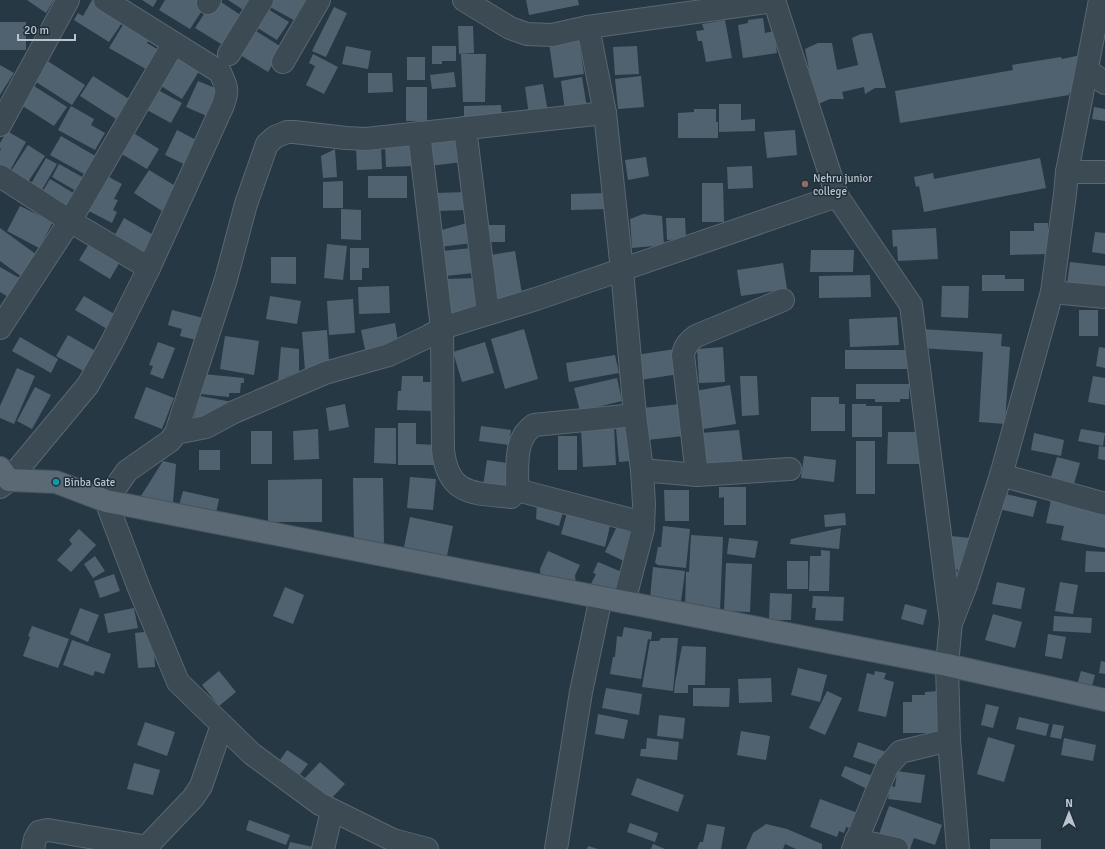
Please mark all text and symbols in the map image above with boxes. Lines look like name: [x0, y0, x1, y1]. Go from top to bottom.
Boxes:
scale bar: [18, 16, 75, 42]
text: 20 m: [24, 23, 49, 38]
place label: Nehru junior college: [813, 172, 872, 198]
marker: Nehru junior college: [800, 179, 810, 189]
place label: Binba Gate: [64, 476, 115, 489]
marker: Binba Gate: [51, 477, 61, 487]
north arrow: [1049, 793, 1089, 833]
text: N: [1065, 797, 1073, 810]

